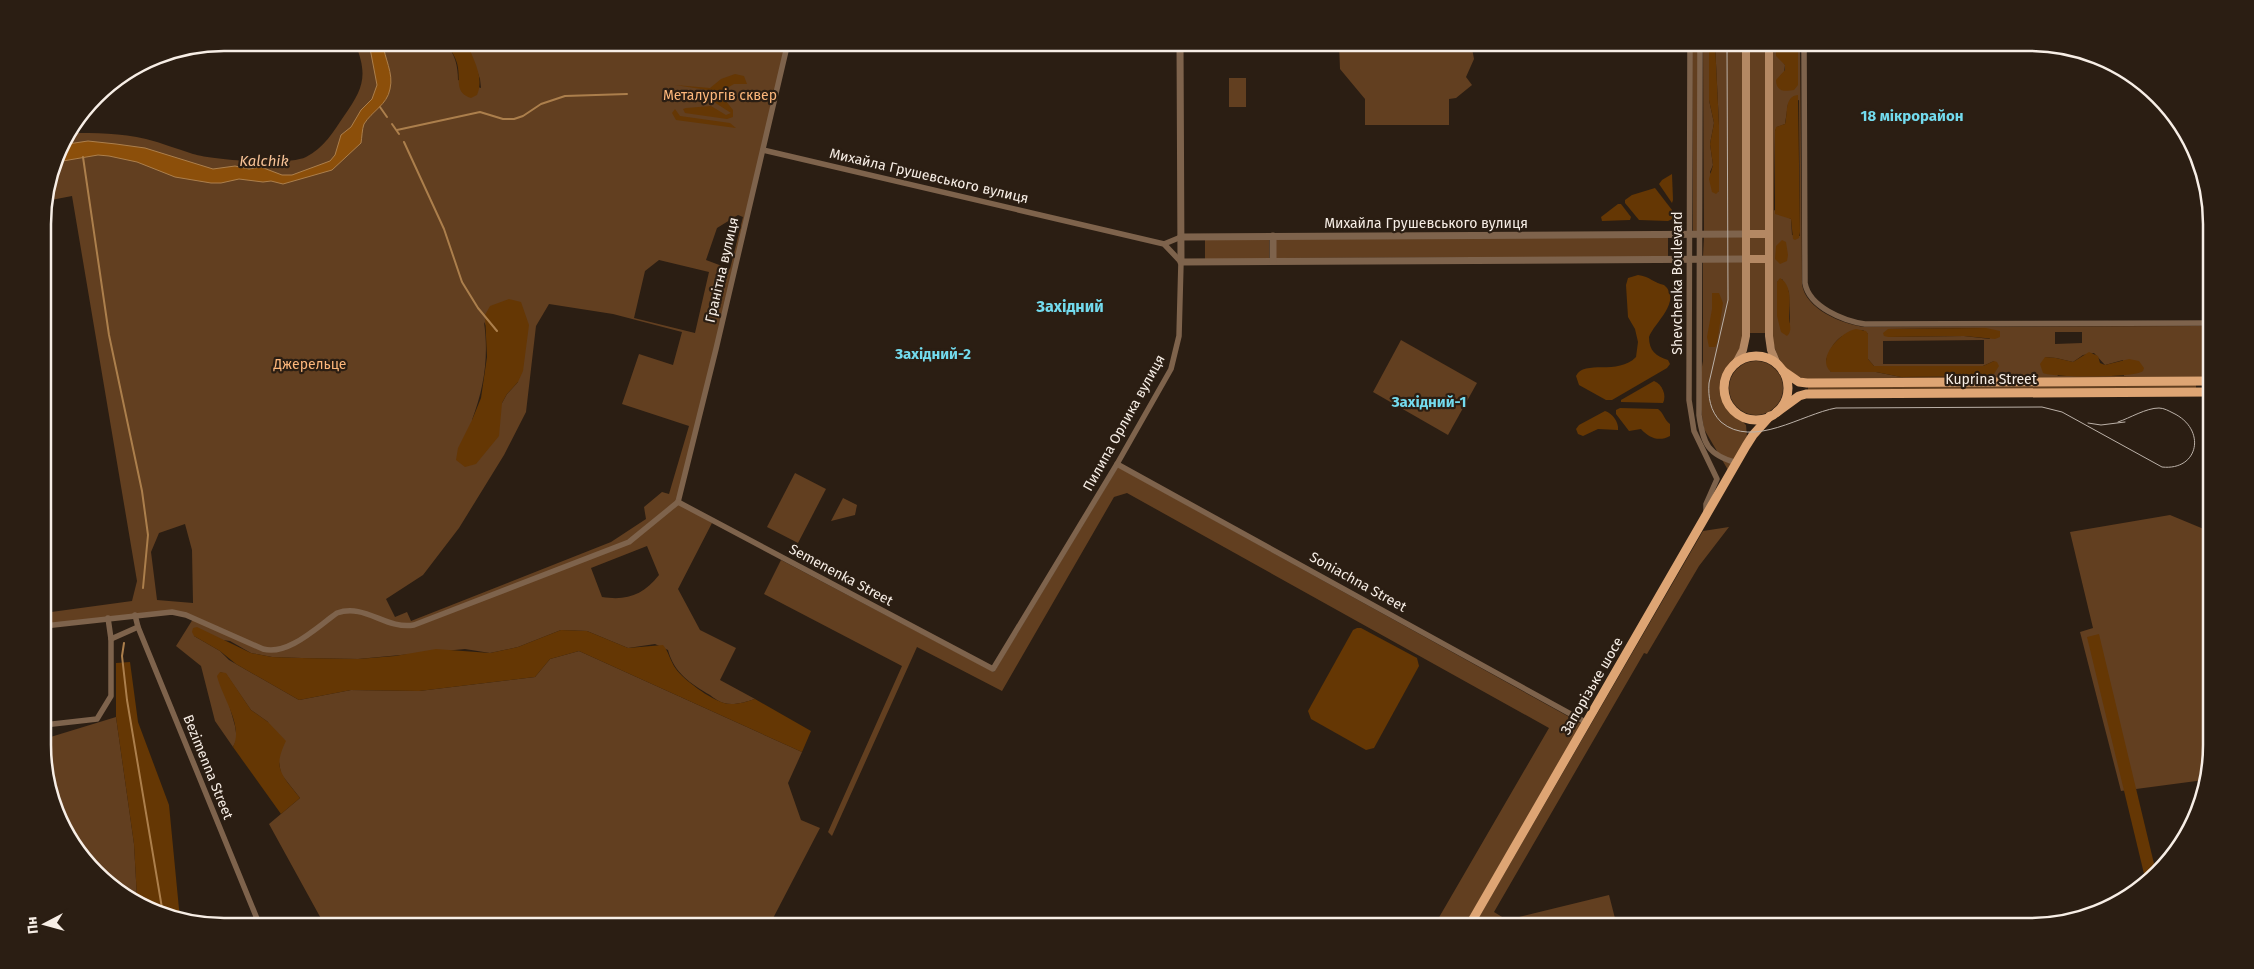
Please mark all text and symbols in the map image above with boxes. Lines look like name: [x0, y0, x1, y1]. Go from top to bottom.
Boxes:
park label: Металургів сквер: [663, 87, 777, 104]
district label: 18 мікрорайон: [1861, 107, 1963, 125]
street label: Михайла Грушевського вулиця: [828, 145, 1030, 207]
water label: Kalchik: [239, 152, 289, 170]
street label: Shevchenka Boulevard: [1669, 211, 1686, 355]
street label: Михайла Грушевського вулиця: [1324, 215, 1528, 232]
street label: Гранітна вулиця: [702, 216, 742, 324]
district label: Західний: [1035, 297, 1104, 316]
district label: Західний-2: [894, 345, 971, 363]
street label: Пилипа Орлика вулиця: [1079, 352, 1169, 494]
park label: Джерельце: [273, 356, 346, 373]
street label: Kuprina Street: [1945, 371, 2038, 388]
district label: Західний-1: [1390, 393, 1467, 411]
street label: Semenenka Street: [786, 540, 897, 610]
street label: Soniachna Street: [1307, 548, 1410, 616]
street label: Запорізьке шосе: [1557, 634, 1627, 738]
street label: Bezimenna Street: [179, 712, 237, 823]
north arrow: [20, 899, 70, 949]
text: Пн: [23, 916, 42, 935]

